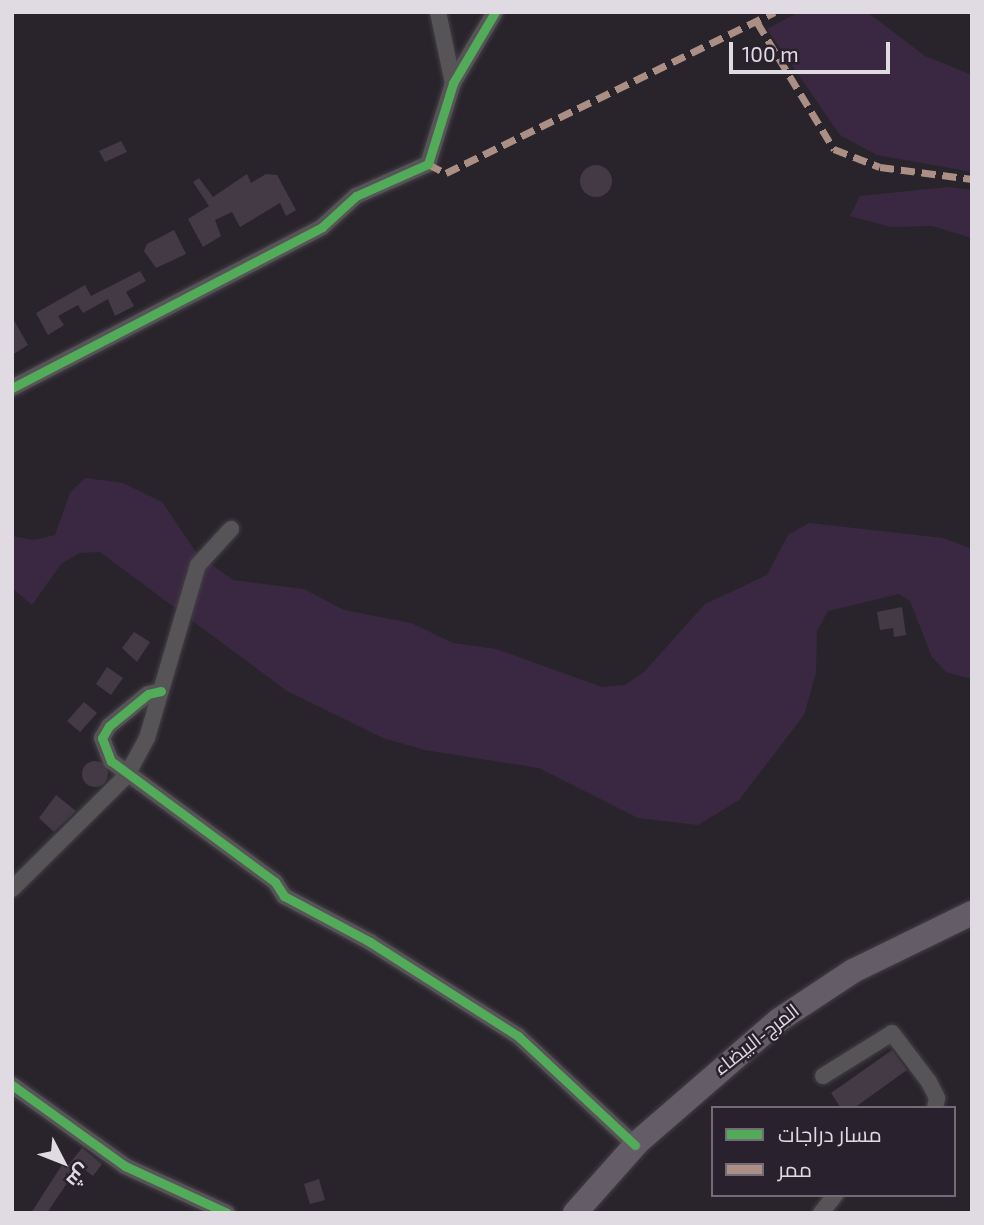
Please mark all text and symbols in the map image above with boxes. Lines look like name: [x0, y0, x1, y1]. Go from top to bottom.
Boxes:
scale bar: [732, 28, 893, 72]
text: 100 m: [742, 41, 799, 66]
street label: المرج-البيضاء: [709, 999, 803, 1079]
legend: [711, 1106, 956, 1197]
text: مسار دراجات: [778, 1121, 882, 1146]
north arrow: [28, 1127, 98, 1197]
text: ممر: [778, 1156, 812, 1181]
text: ش: [62, 1160, 96, 1193]

